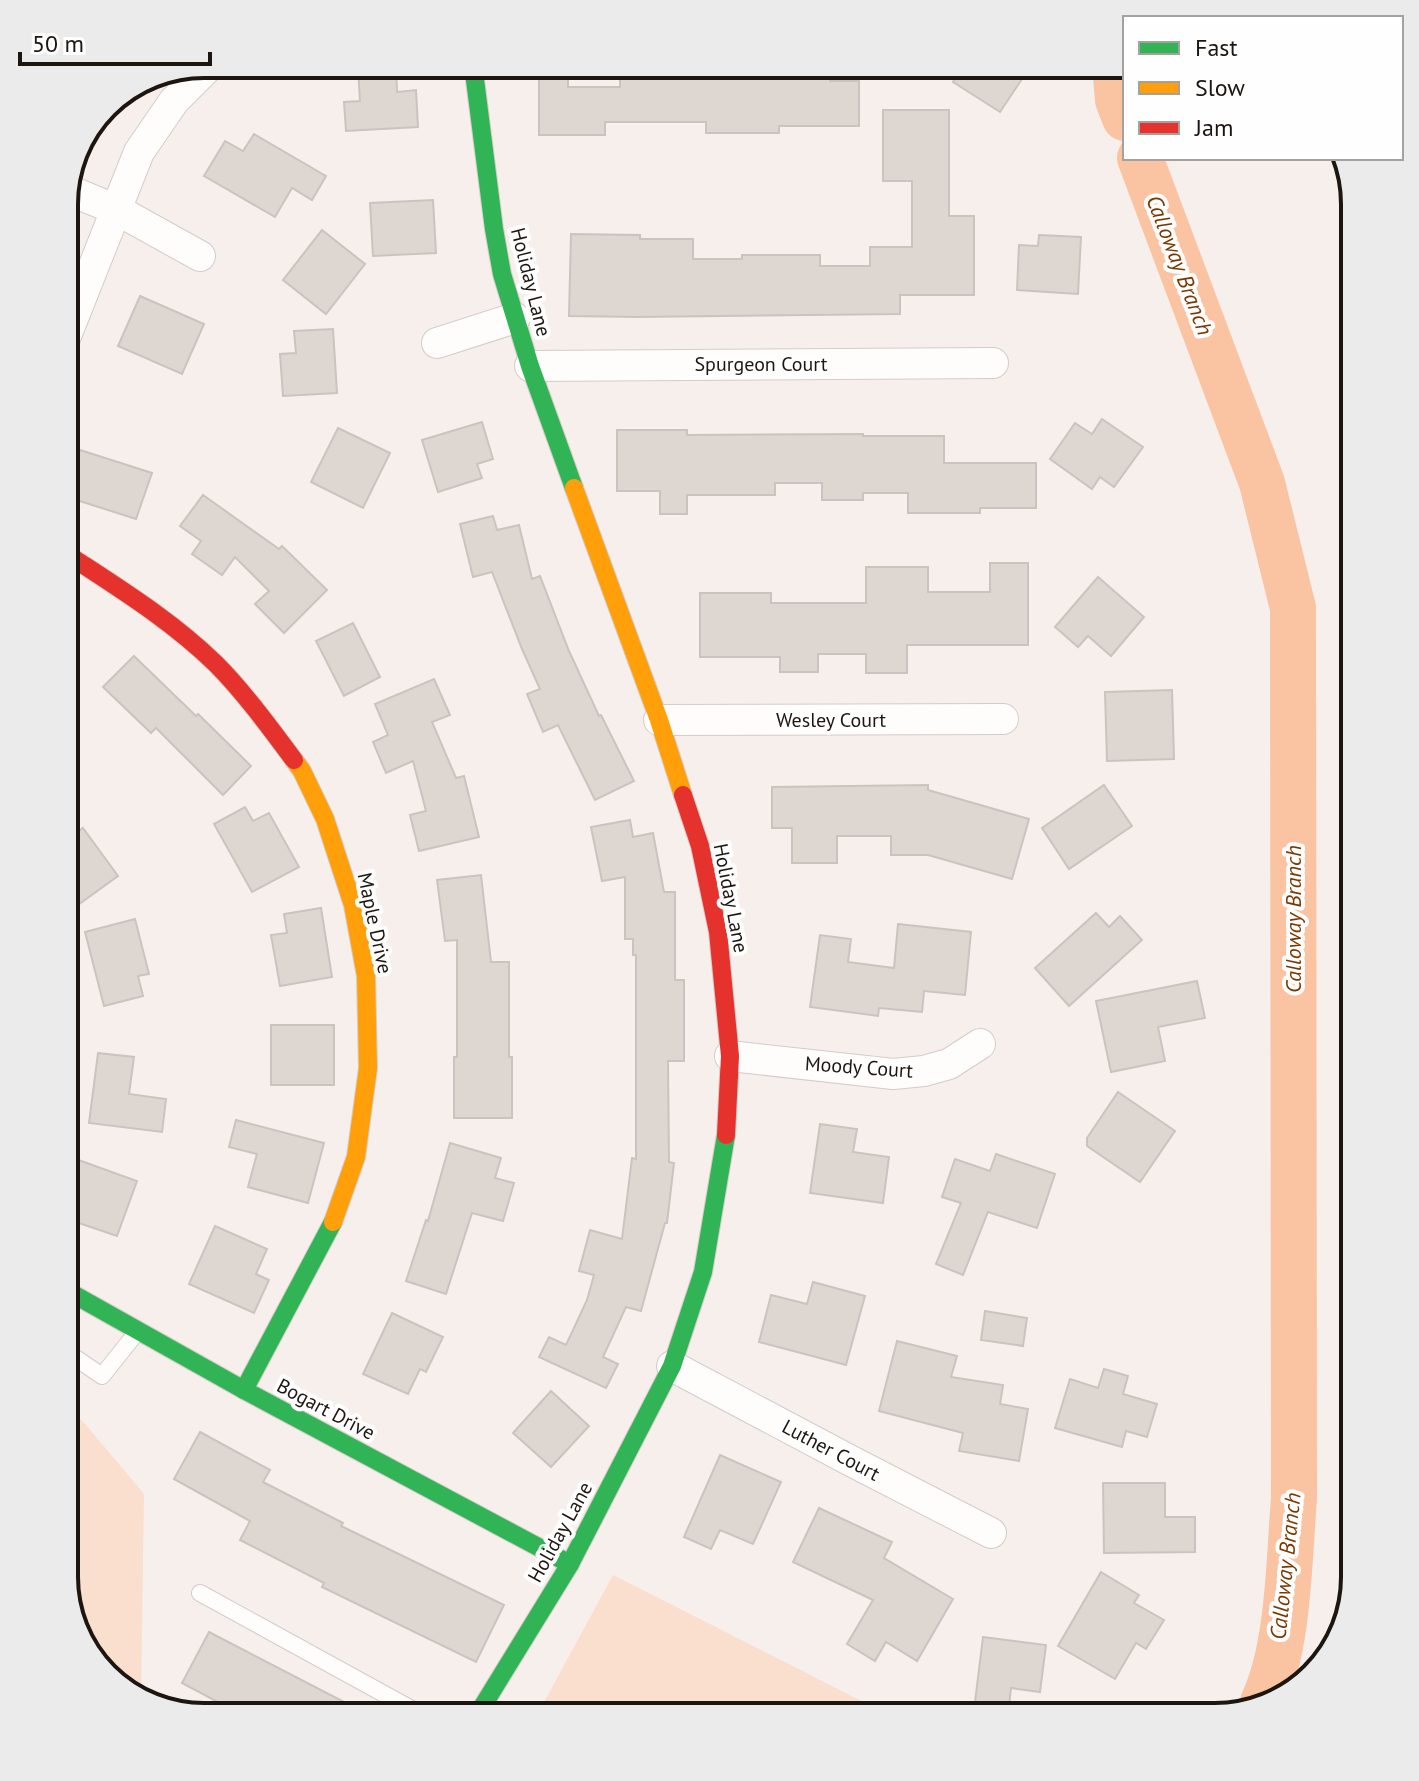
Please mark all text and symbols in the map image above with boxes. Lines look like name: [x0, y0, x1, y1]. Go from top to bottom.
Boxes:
scale bar: [20, 16, 210, 66]
legend: [1123, 16, 1403, 160]
text: 50 m: [32, 28, 84, 59]
text: Fast: [1195, 32, 1238, 63]
text: Slow: [1195, 72, 1245, 103]
text: Jam: [1194, 112, 1233, 143]
water label: Calloway Branch: [1140, 191, 1220, 339]
street label: Holiday Lane: [505, 225, 557, 339]
street label: Spurgeon Court: [694, 351, 828, 377]
street label: Wesley Court: [776, 707, 886, 733]
street label: Holiday Lane: [708, 841, 754, 955]
water label: Calloway Branch: [1279, 845, 1307, 993]
street label: Maple Drive: [352, 870, 398, 976]
street label: Moody Court: [804, 1050, 914, 1084]
street label: Bogart Drive: [272, 1372, 380, 1446]
street label: Luther Court: [778, 1413, 885, 1487]
street label: Holiday Lane: [522, 1477, 598, 1587]
water label: Calloway Branch: [1263, 1491, 1307, 1641]

